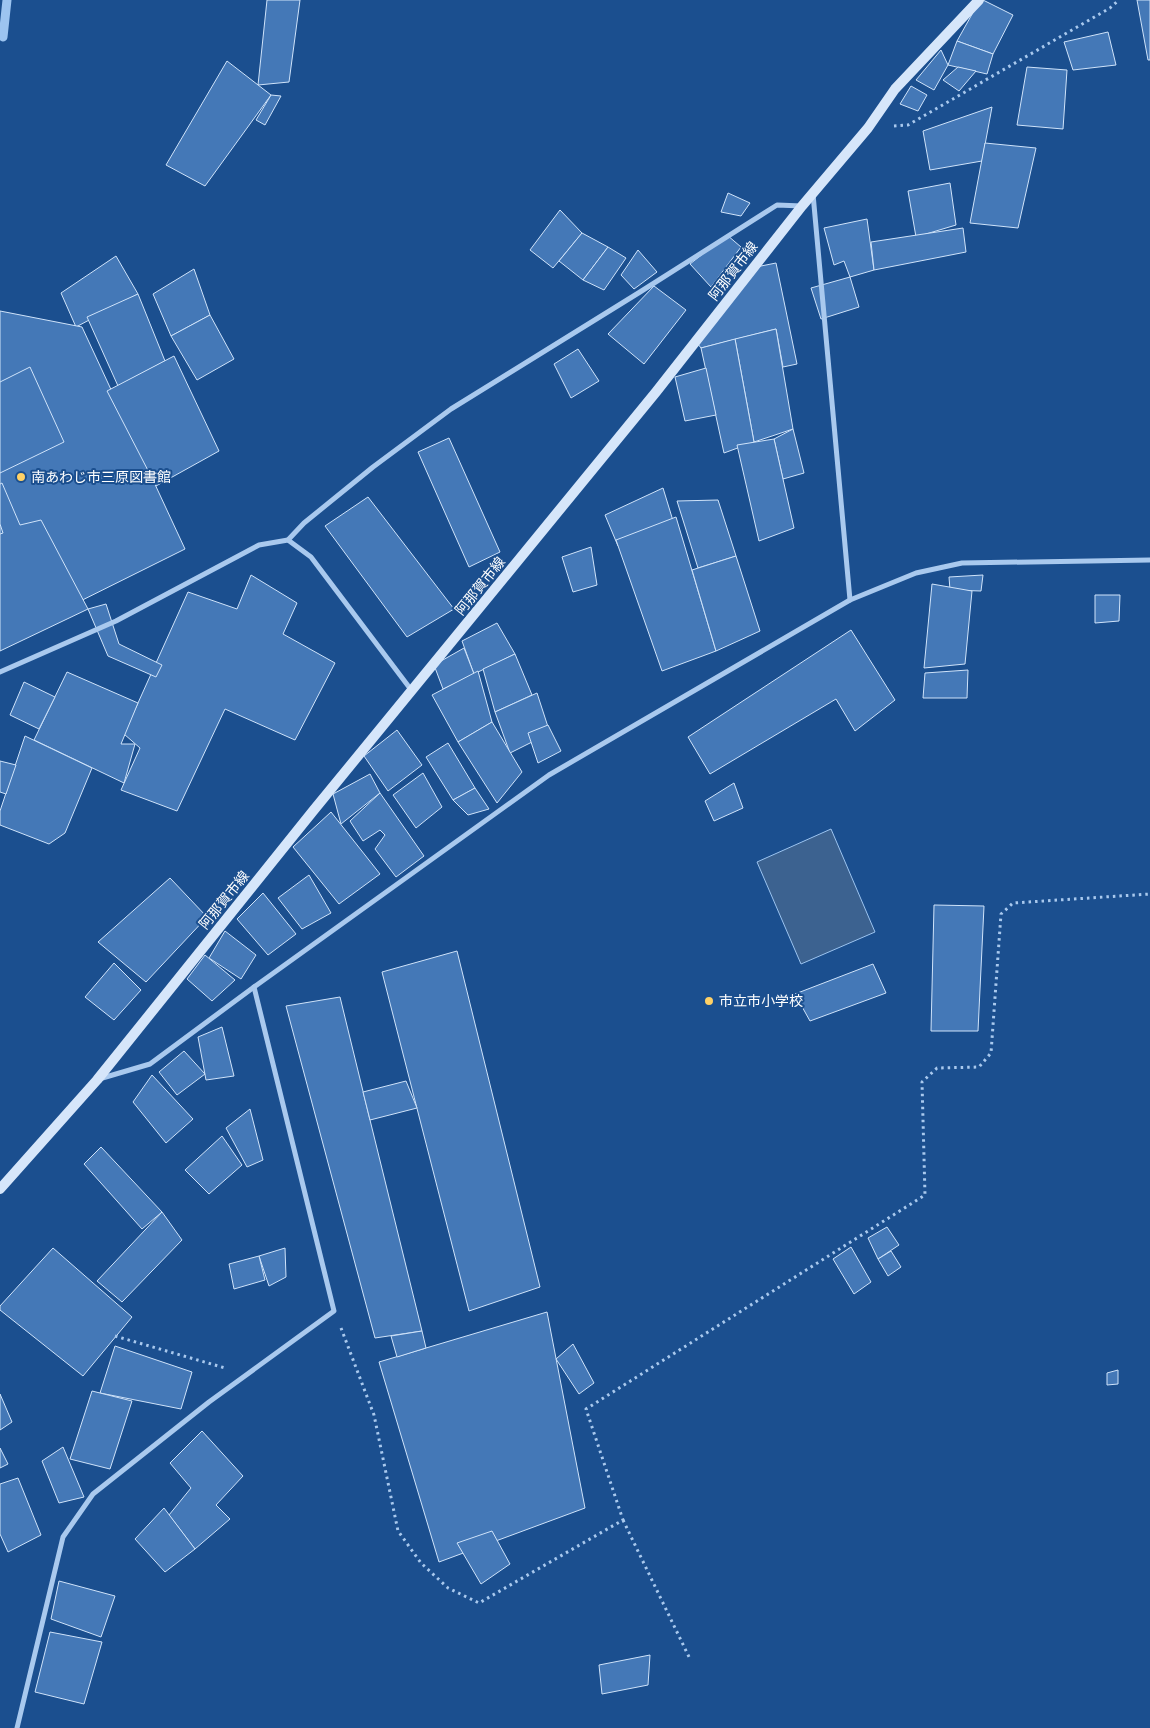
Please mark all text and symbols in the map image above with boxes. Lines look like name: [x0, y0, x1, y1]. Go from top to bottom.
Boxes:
street label: 阿那賀市線: [704, 238, 762, 305]
place label: 南あわじ市三原図書館: [31, 468, 171, 487]
marker: 南あわじ市三原図書館: [15, 471, 27, 483]
street label: 阿那賀市線: [451, 553, 510, 619]
street label: 阿那賀市線: [195, 867, 254, 933]
place label: 市立市小学校: [719, 992, 803, 1011]
marker: 市立市小学校: [703, 995, 715, 1007]

